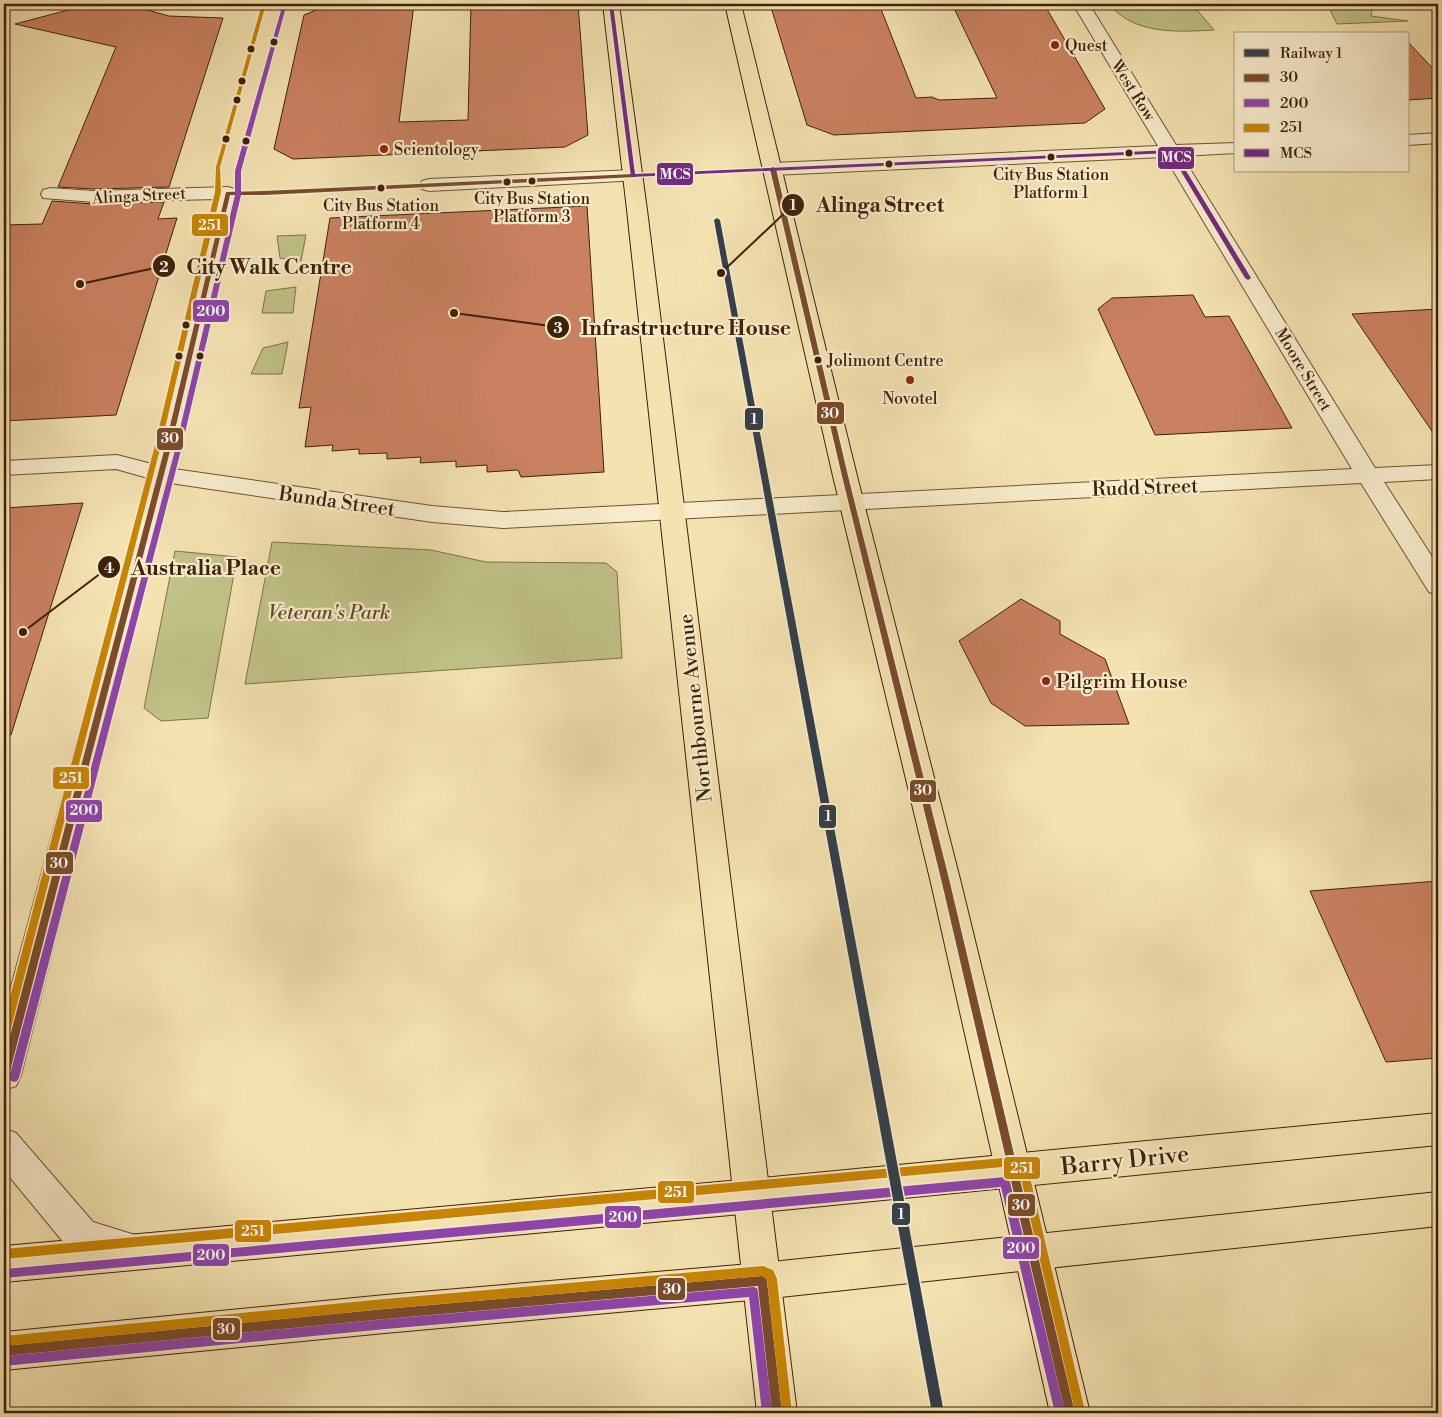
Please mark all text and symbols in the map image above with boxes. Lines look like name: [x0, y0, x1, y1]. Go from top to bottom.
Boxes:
legend: [1234, 32, 1410, 172]
place label: Quest: [1065, 36, 1108, 56]
unlabelled marker: [269, 37, 279, 47]
marker: Quest: [1049, 39, 1061, 51]
unlabelled marker: [246, 44, 256, 54]
text: Railway 1: [1280, 44, 1343, 63]
street label: West Row: [1106, 55, 1160, 126]
text: 30: [1280, 68, 1298, 87]
unlabelled marker: [237, 76, 247, 86]
text: 200: [1280, 94, 1308, 113]
unlabelled marker: [232, 95, 242, 105]
text: 251: [1280, 118, 1304, 137]
unlabelled marker: [221, 134, 231, 144]
unlabelled marker: [241, 136, 251, 146]
place label: Scientology: [394, 140, 479, 160]
marker: Scientology: [378, 143, 390, 155]
text: MCS: [1280, 144, 1312, 163]
line badge: MCS: [1157, 146, 1195, 170]
unlabelled marker: [1124, 148, 1134, 158]
text: MCS: [1161, 149, 1191, 167]
marker: City Bus Station Platform 1: [1046, 152, 1056, 162]
unlabelled marker: [884, 159, 894, 169]
line badge: MCS: [656, 162, 694, 186]
place label: City Bus Station Platform 1: [993, 165, 1110, 203]
text: MCS: [660, 166, 690, 184]
marker: City Bus Station Platform 3: [527, 176, 537, 186]
unlabelled marker: [502, 177, 512, 187]
marker: City Bus Station Platform 4: [376, 183, 386, 193]
street label: Alinga Street: [91, 184, 187, 208]
callout: Alinga Street: [781, 187, 954, 223]
place label: City Bus Station Platform 3: [474, 189, 591, 227]
text: Alinga Street: [815, 193, 945, 219]
place label: City Bus Station Platform 4: [323, 196, 440, 234]
text: 1: [789, 196, 797, 215]
line badge: 251: [191, 213, 229, 237]
text: 251: [198, 217, 222, 235]
callout: City Walk Centre: [151, 248, 362, 284]
text: City Walk Centre: [186, 255, 352, 281]
text: 2: [159, 258, 169, 277]
line badge: 200: [192, 299, 230, 323]
text: 200: [196, 303, 226, 321]
callout: Infrastructure House: [546, 309, 801, 345]
text: Infrastructure House: [581, 316, 791, 342]
text: 3: [553, 319, 563, 338]
unlabelled marker: [181, 320, 191, 330]
street label: Moore Street: [1270, 324, 1336, 415]
unlabelled marker: [174, 351, 184, 361]
unlabelled marker: [195, 351, 205, 361]
place label: Jolimont Centre: [826, 351, 944, 371]
marker: Jolimont Centre: [813, 355, 823, 365]
marker: Novotel: [904, 374, 916, 386]
place label: Novotel: [882, 389, 938, 409]
line badge: 30: [816, 401, 845, 425]
text: 30: [821, 405, 839, 423]
line badge: 1: [744, 407, 764, 431]
text: 1: [751, 411, 758, 429]
line badge: 30: [156, 427, 184, 451]
text: 30: [161, 430, 179, 448]
street label: Rudd Street: [1091, 474, 1199, 503]
street label: Bunda Street: [276, 482, 397, 523]
callout: Australia Place: [96, 549, 291, 585]
text: Australia Place: [130, 556, 281, 582]
text: 4: [104, 559, 114, 578]
park label: Veteran's Park: [268, 601, 390, 626]
street label: Northbourne Avenue: [674, 612, 719, 803]
place label: Pilgrim House: [1056, 670, 1188, 695]
marker: Pilgrim House: [1040, 675, 1052, 687]
line badge: 251: [52, 766, 90, 790]
text: 251: [59, 770, 83, 788]
line badge: 30: [909, 779, 937, 803]
text: 30: [914, 782, 932, 800]
line badge: 200: [65, 799, 103, 823]
text: 200: [69, 802, 99, 820]
line badge: 1: [818, 804, 837, 829]
text: 1: [825, 808, 832, 826]
line badge: 30: [45, 851, 74, 875]
text: 30: [50, 855, 68, 873]
street label: Barry Drive: [1058, 1139, 1191, 1183]
line badge: 251: [1003, 1156, 1041, 1180]
text: 251: [1010, 1160, 1034, 1178]
line badge: 251: [657, 1180, 695, 1204]
text: 251: [664, 1184, 688, 1202]
line badge: 30: [1007, 1193, 1036, 1217]
text: 30: [1012, 1197, 1030, 1215]
line badge: 1: [891, 1202, 911, 1226]
line badge: 200: [604, 1205, 642, 1229]
text: 1: [898, 1206, 905, 1224]
text: 200: [608, 1209, 638, 1227]
line badge: 251: [234, 1219, 272, 1243]
text: 251: [241, 1223, 265, 1241]
line badge: 200: [1002, 1236, 1040, 1260]
text: 200: [1006, 1240, 1036, 1258]
line badge: 200: [192, 1243, 230, 1267]
text: 200: [196, 1247, 226, 1265]
line badge: 30: [657, 1277, 686, 1301]
text: 30: [663, 1281, 681, 1299]
line badge: 30: [212, 1317, 241, 1341]
text: 30: [217, 1321, 235, 1339]

